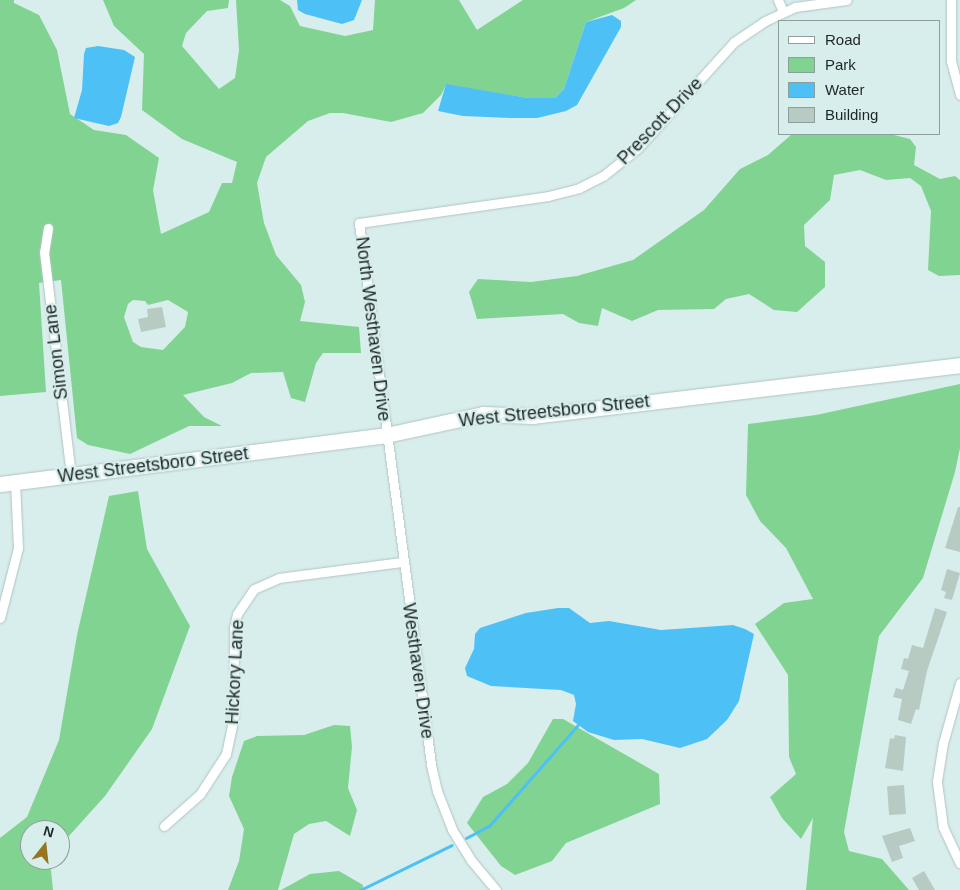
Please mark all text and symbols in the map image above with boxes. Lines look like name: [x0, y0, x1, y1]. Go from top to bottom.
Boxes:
legend: [778, 20, 940, 135]
text: Road: [825, 31, 861, 48]
text: Park: [825, 56, 856, 73]
street label: Prescott Drive: [613, 73, 707, 169]
text: Water: [825, 81, 864, 98]
text: Building: [825, 106, 878, 123]
street label: North Westhaven Drive: [351, 236, 395, 422]
street label: Simon Lane: [39, 303, 73, 401]
street label: West Streetsboro Street: [458, 390, 650, 432]
street label: West Streetsboro Street: [57, 443, 249, 487]
street label: Westhaven Drive: [398, 602, 438, 740]
street label: Hickory Lane: [221, 619, 249, 725]
north arrow: [20, 820, 70, 870]
text: N: [42, 822, 56, 841]

